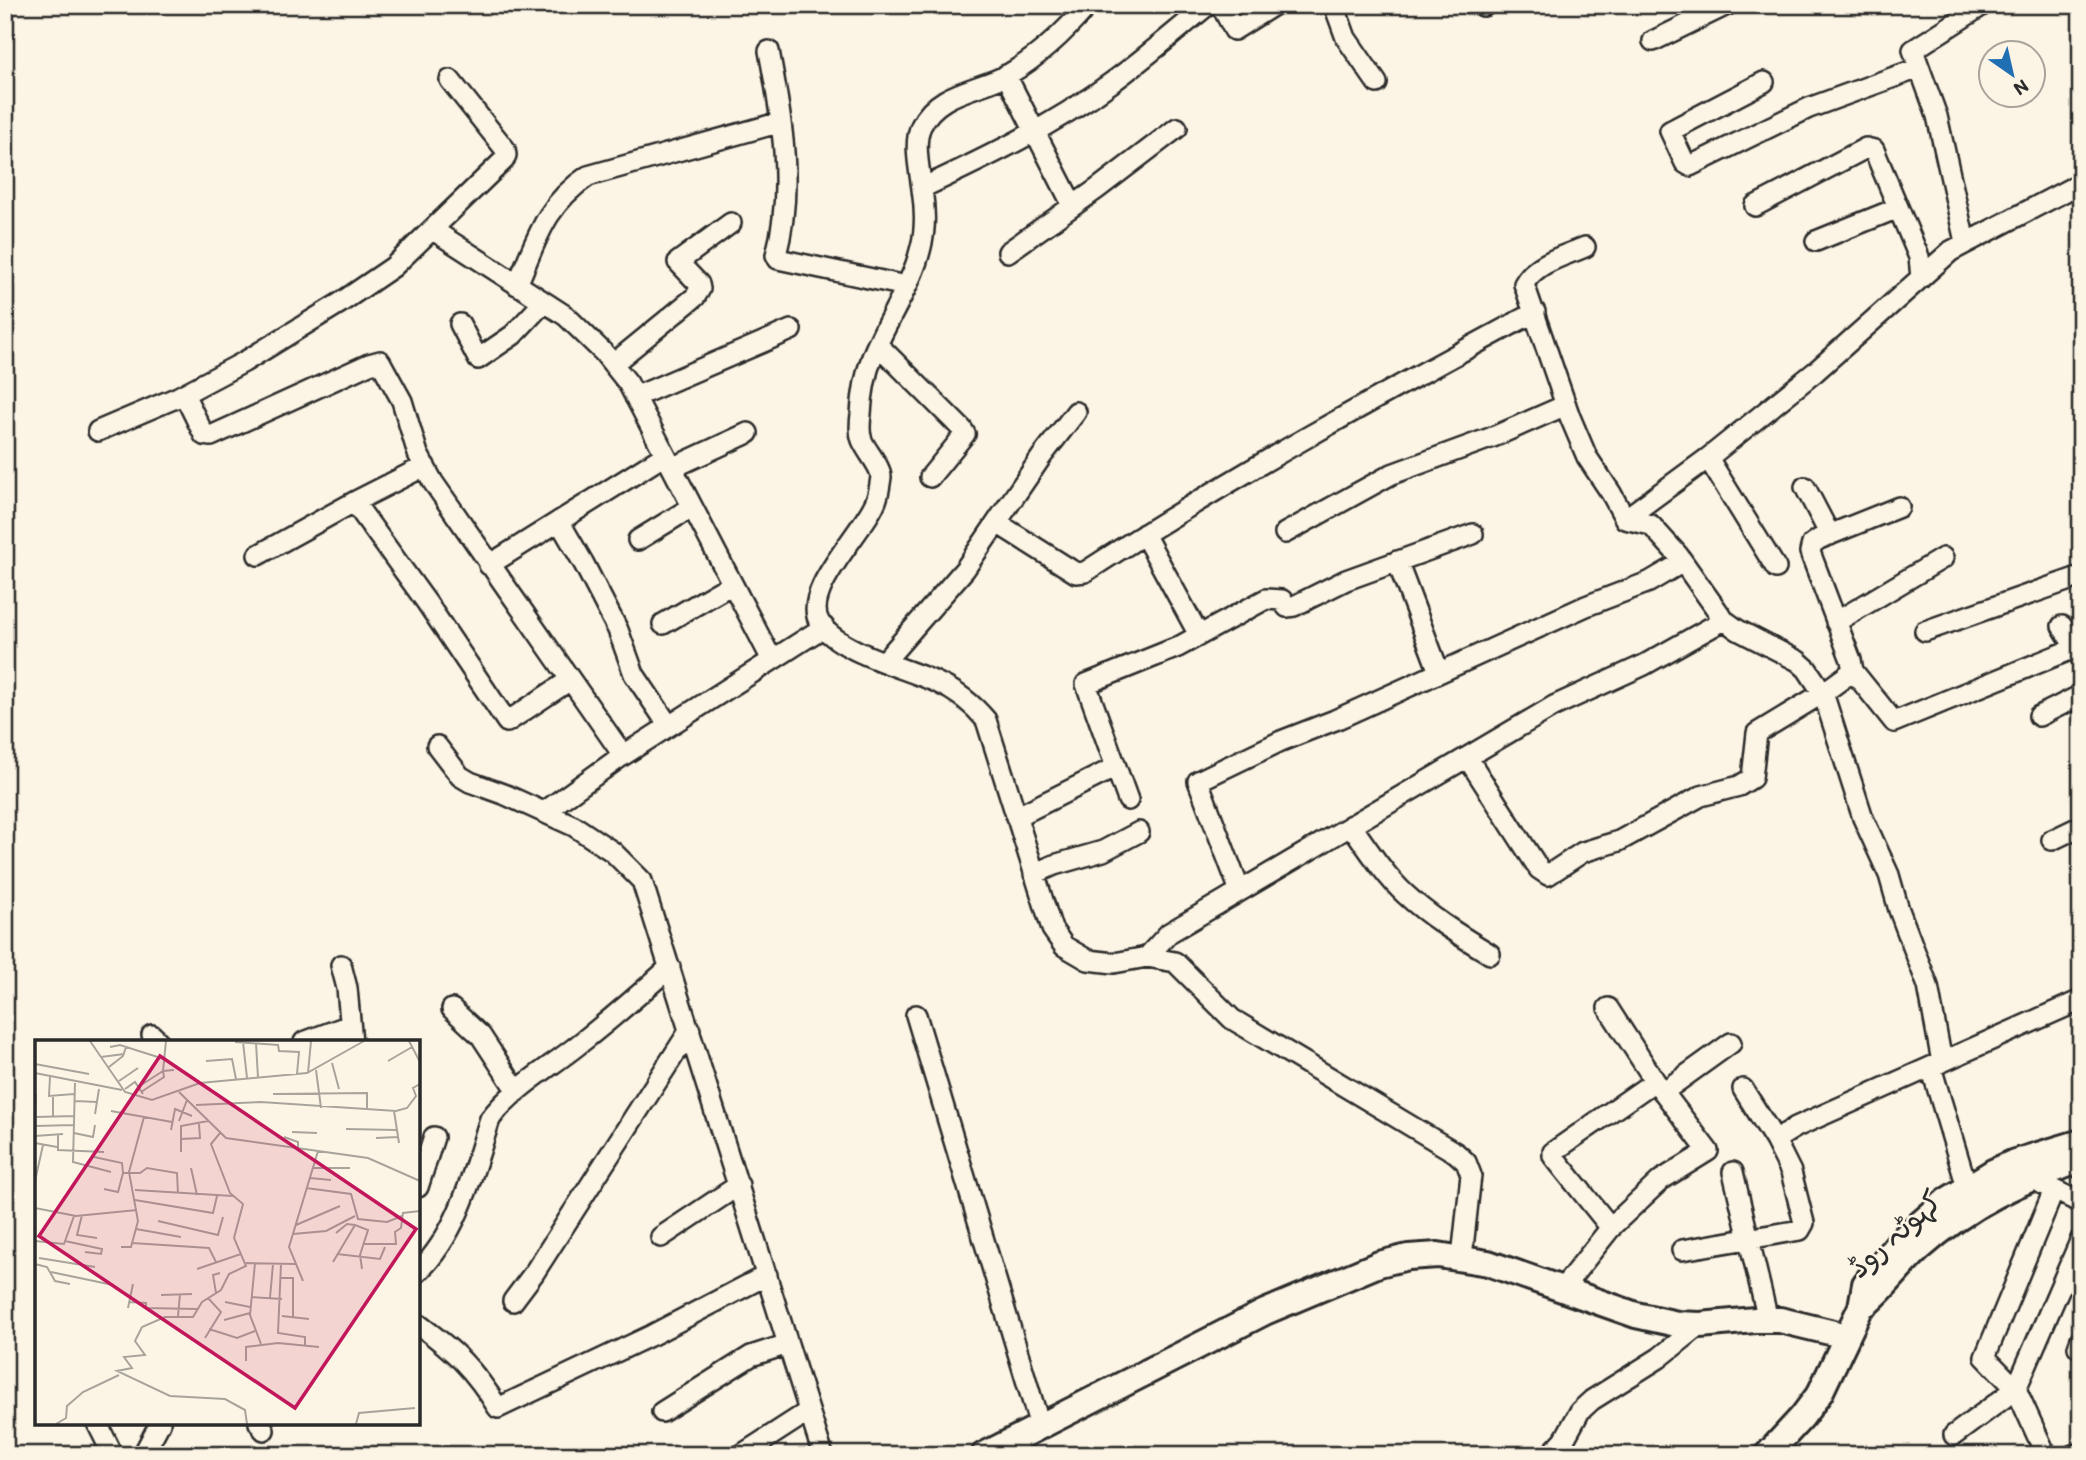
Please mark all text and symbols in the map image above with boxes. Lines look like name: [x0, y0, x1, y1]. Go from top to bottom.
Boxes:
north arrow: [1978, 38, 2048, 108]
text: N: [2009, 75, 2033, 101]
inset map: [35, 1040, 420, 1425]
street label: کہوٹہ روڈ: [1840, 1182, 1950, 1286]

